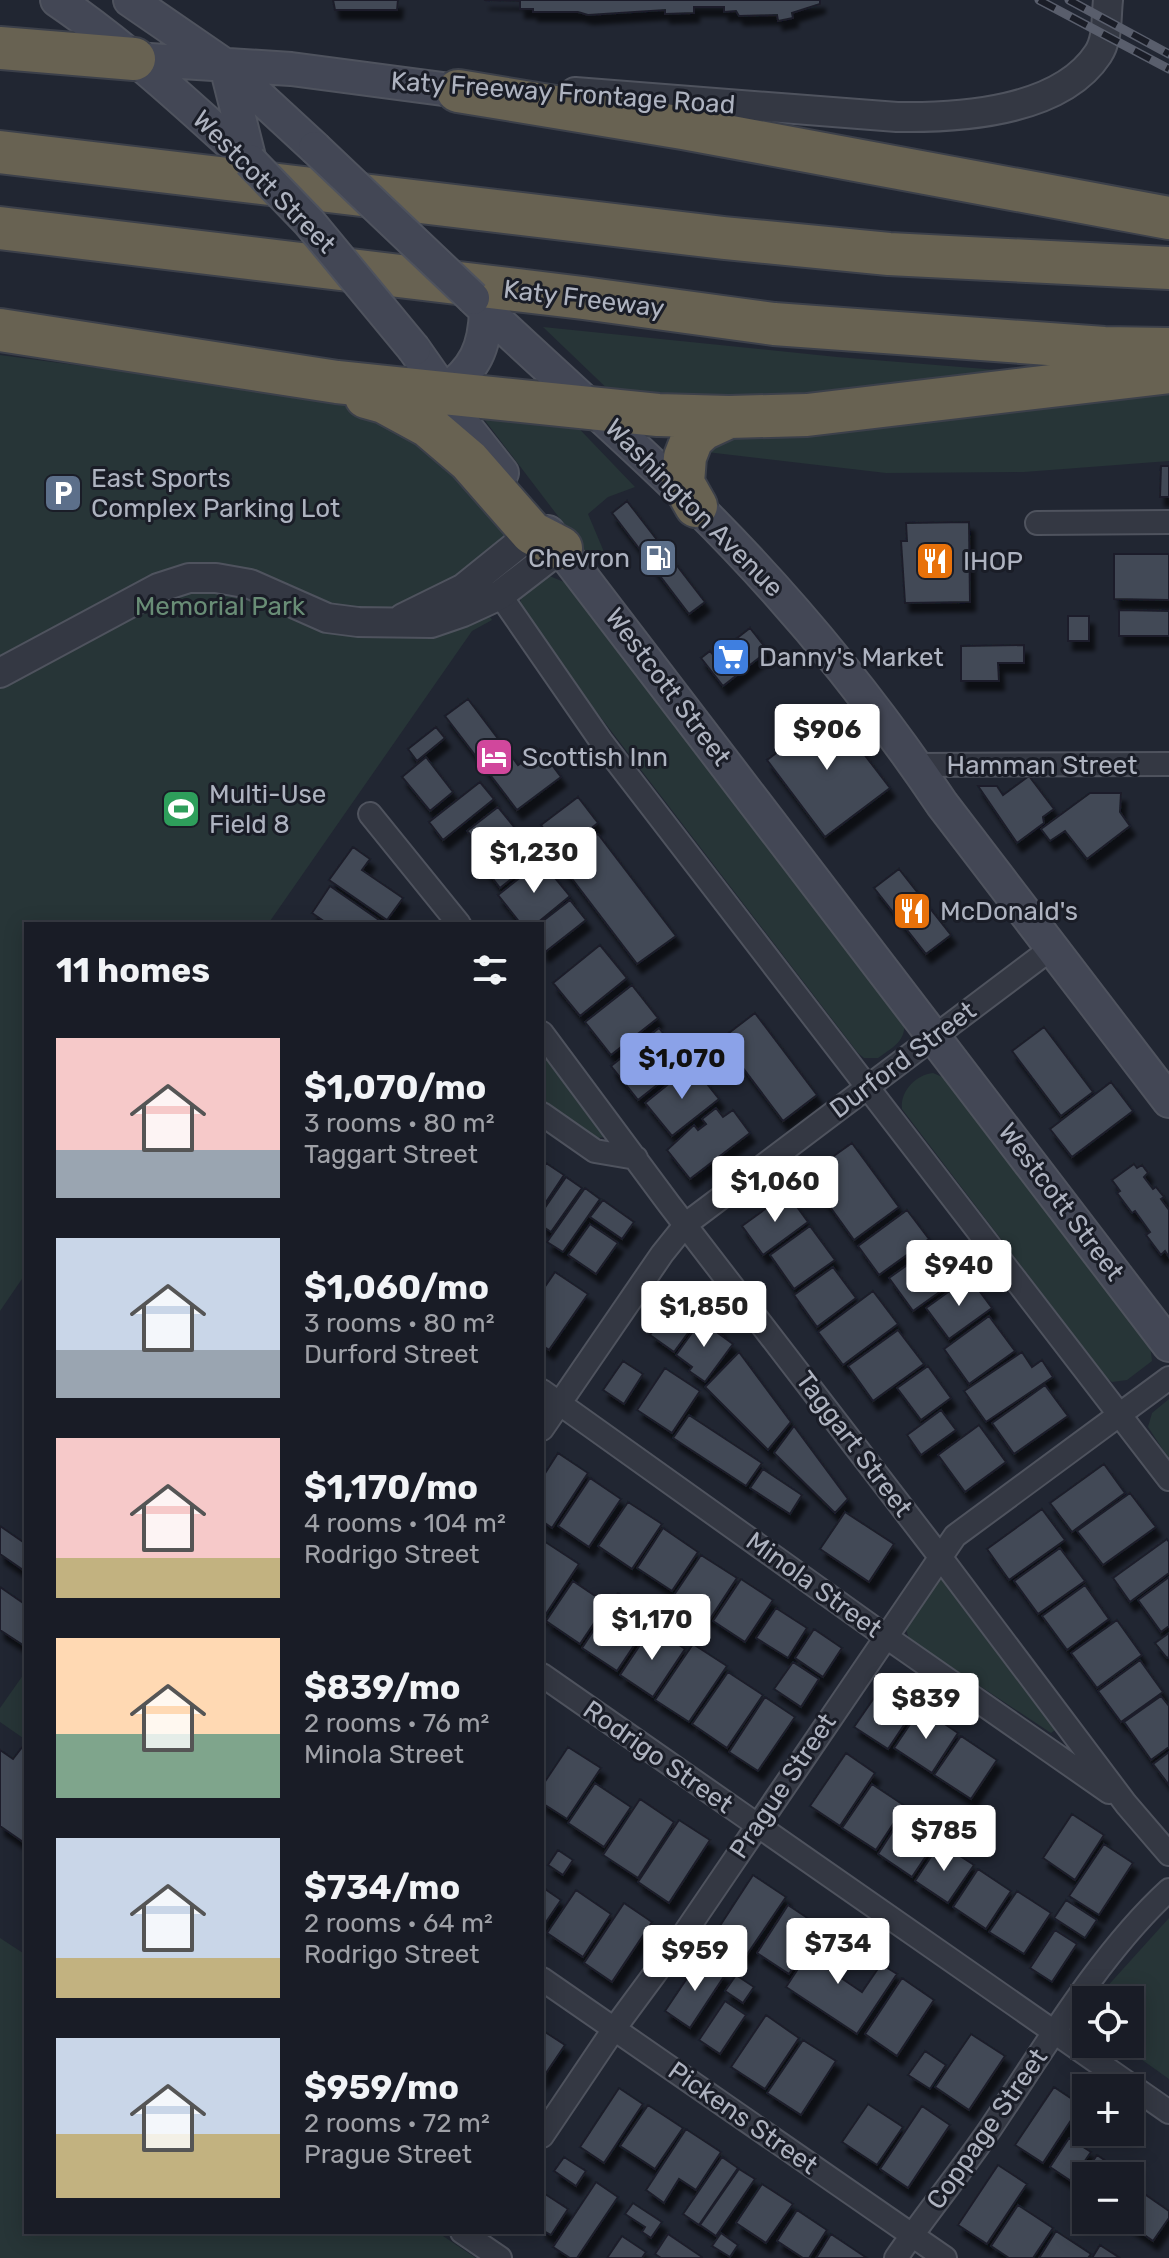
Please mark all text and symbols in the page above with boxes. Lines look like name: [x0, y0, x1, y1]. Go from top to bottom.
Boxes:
street label: Katy Freeway Frontage Road: [390, 65, 736, 121]
street label: Westcott Street: [186, 104, 342, 260]
street label: Katy Freeway: [502, 274, 666, 324]
street label: Washington Avenue: [599, 413, 789, 603]
place label: East Sports Complex Parking Lot: [91, 463, 340, 524]
parking icon: East Sports Complex Parking Lot: [42, 472, 84, 514]
fuel station icon: Chevron: [637, 537, 679, 579]
restaurant icon: IHOP: [914, 540, 956, 582]
place label: Chevron: [528, 543, 630, 574]
place label: IHOP: [963, 546, 1023, 577]
park label: Memorial Park: [135, 591, 306, 622]
street label: Westcott Street: [599, 602, 737, 772]
supermarket icon: Danny's Market: [710, 636, 752, 678]
place label: Danny's Market: [759, 642, 944, 673]
pin: $906: [780, 704, 874, 772]
text: $906: [793, 714, 861, 745]
hotel icon: Scottish Inn: [473, 736, 515, 778]
place label: Scottish Inn: [522, 742, 668, 773]
street label: Hamman Street: [947, 750, 1137, 781]
place label: Multi-Use Field 8: [209, 779, 326, 840]
sports icon: Multi-Use Field 8: [160, 788, 202, 830]
pin: $1,230: [469, 827, 599, 895]
text: $1,230: [489, 837, 579, 868]
restaurant icon: McDonald's: [891, 890, 933, 932]
place label: McDonald's: [940, 896, 1078, 927]
icon: filters: [468, 948, 512, 992]
text: 11 homes: [56, 950, 210, 991]
street label: Durford Street: [824, 995, 982, 1125]
pin: $1,070: [617, 1033, 747, 1101]
text: $1,070: [638, 1043, 726, 1074]
text: $1,070/mo: [304, 1067, 486, 1108]
icon: home: [120, 1070, 216, 1166]
text: 3 rooms · 80 m²: [304, 1108, 495, 1139]
street label: Westcott Street: [992, 1117, 1130, 1287]
text: Taggart Street: [304, 1139, 478, 1170]
pin: $1,060: [710, 1156, 840, 1224]
text: $1,060: [730, 1166, 820, 1197]
pin: $940: [912, 1240, 1006, 1308]
text: $940: [924, 1250, 994, 1281]
text: $1,060/mo: [304, 1267, 489, 1308]
icon: home: [120, 1270, 216, 1366]
pin: $1,850: [639, 1281, 769, 1349]
text: $1,850: [659, 1291, 749, 1322]
text: 3 rooms · 80 m²: [304, 1308, 495, 1339]
text: Durford Street: [304, 1339, 479, 1370]
street label: Taggart Street: [789, 1365, 919, 1523]
text: $1,170/mo: [304, 1467, 478, 1508]
icon: home: [120, 1470, 216, 1566]
text: 4 rooms · 104 m²: [304, 1508, 506, 1539]
street label: Minola Street: [740, 1525, 888, 1645]
text: Rodrigo Street: [304, 1539, 479, 1570]
pin: $1,170: [587, 1594, 717, 1662]
text: $1,170: [611, 1604, 693, 1635]
text: $839/mo: [304, 1667, 461, 1708]
icon: home: [120, 1670, 216, 1766]
pin: $839: [879, 1673, 973, 1741]
text: $839: [892, 1683, 960, 1714]
street label: Rodrigo Street: [577, 1694, 739, 1820]
text: 2 rooms · 76 m²: [304, 1708, 489, 1739]
street label: Prague Street: [723, 1708, 843, 1864]
text: Minola Street: [304, 1739, 464, 1770]
pin: $785: [897, 1805, 991, 1873]
text: $785: [911, 1815, 977, 1846]
text: $734/mo: [304, 1867, 460, 1908]
icon: home: [120, 1870, 216, 1966]
text: 2 rooms · 64 m²: [304, 1908, 493, 1939]
pin: $734: [791, 1918, 885, 1986]
pin: $959: [648, 1925, 742, 1993]
text: $734: [804, 1928, 872, 1959]
text: $959: [661, 1935, 729, 1966]
text: Rodrigo Street: [304, 1939, 479, 1970]
map controls: [1072, 1986, 1144, 2234]
button: locate: [1072, 1986, 1144, 2058]
street label: Coppage Street: [920, 2043, 1054, 2215]
street label: Pickens Street: [662, 2055, 824, 2181]
text: $959/mo: [304, 2067, 459, 2108]
icon: home: [120, 2070, 216, 2166]
button: +: [1072, 2074, 1144, 2146]
text: 2 rooms · 72 m²: [304, 2108, 490, 2139]
text: Prague Street: [304, 2139, 472, 2170]
button: −: [1072, 2162, 1144, 2234]

